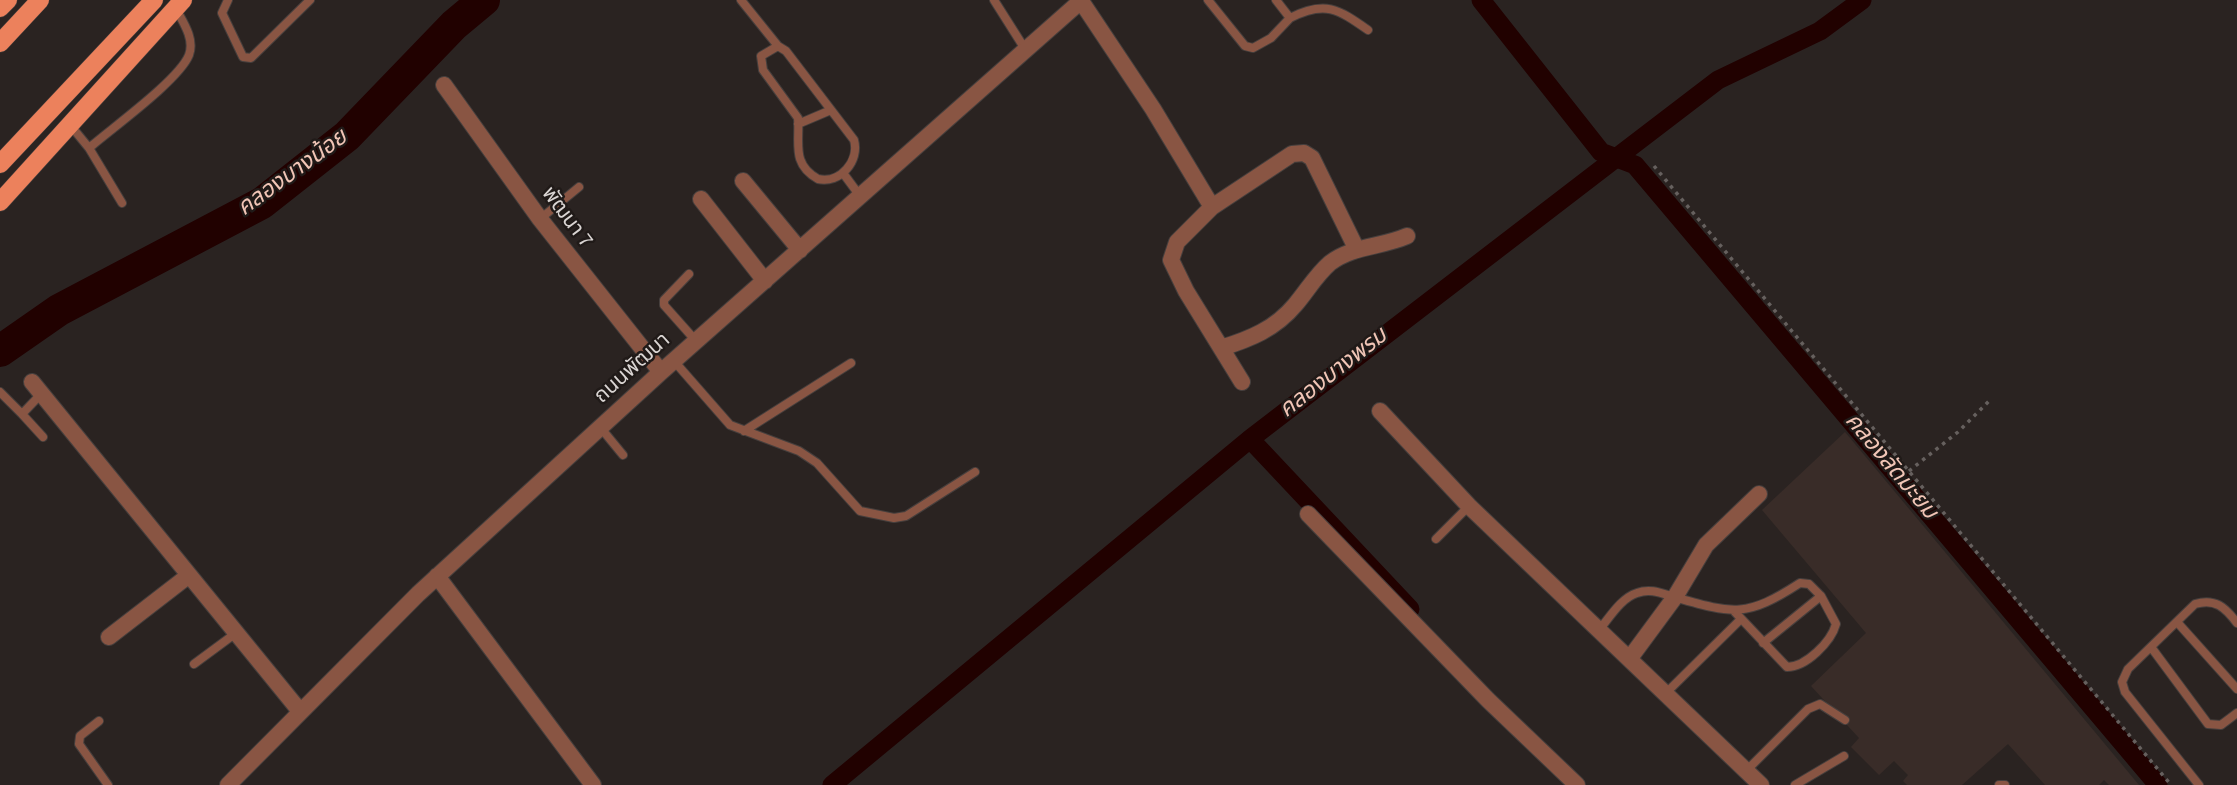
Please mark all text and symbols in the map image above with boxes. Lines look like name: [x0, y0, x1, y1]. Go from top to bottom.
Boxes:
water label: คลองบางน้อย: [233, 125, 353, 223]
street label: พัฒนา 7: [535, 183, 597, 253]
water label: คลองบางพรม: [1274, 323, 1394, 425]
street label: ถนนพัฒนา: [590, 328, 676, 410]
water label: คลองลัดมะยม: [1838, 408, 1942, 526]

